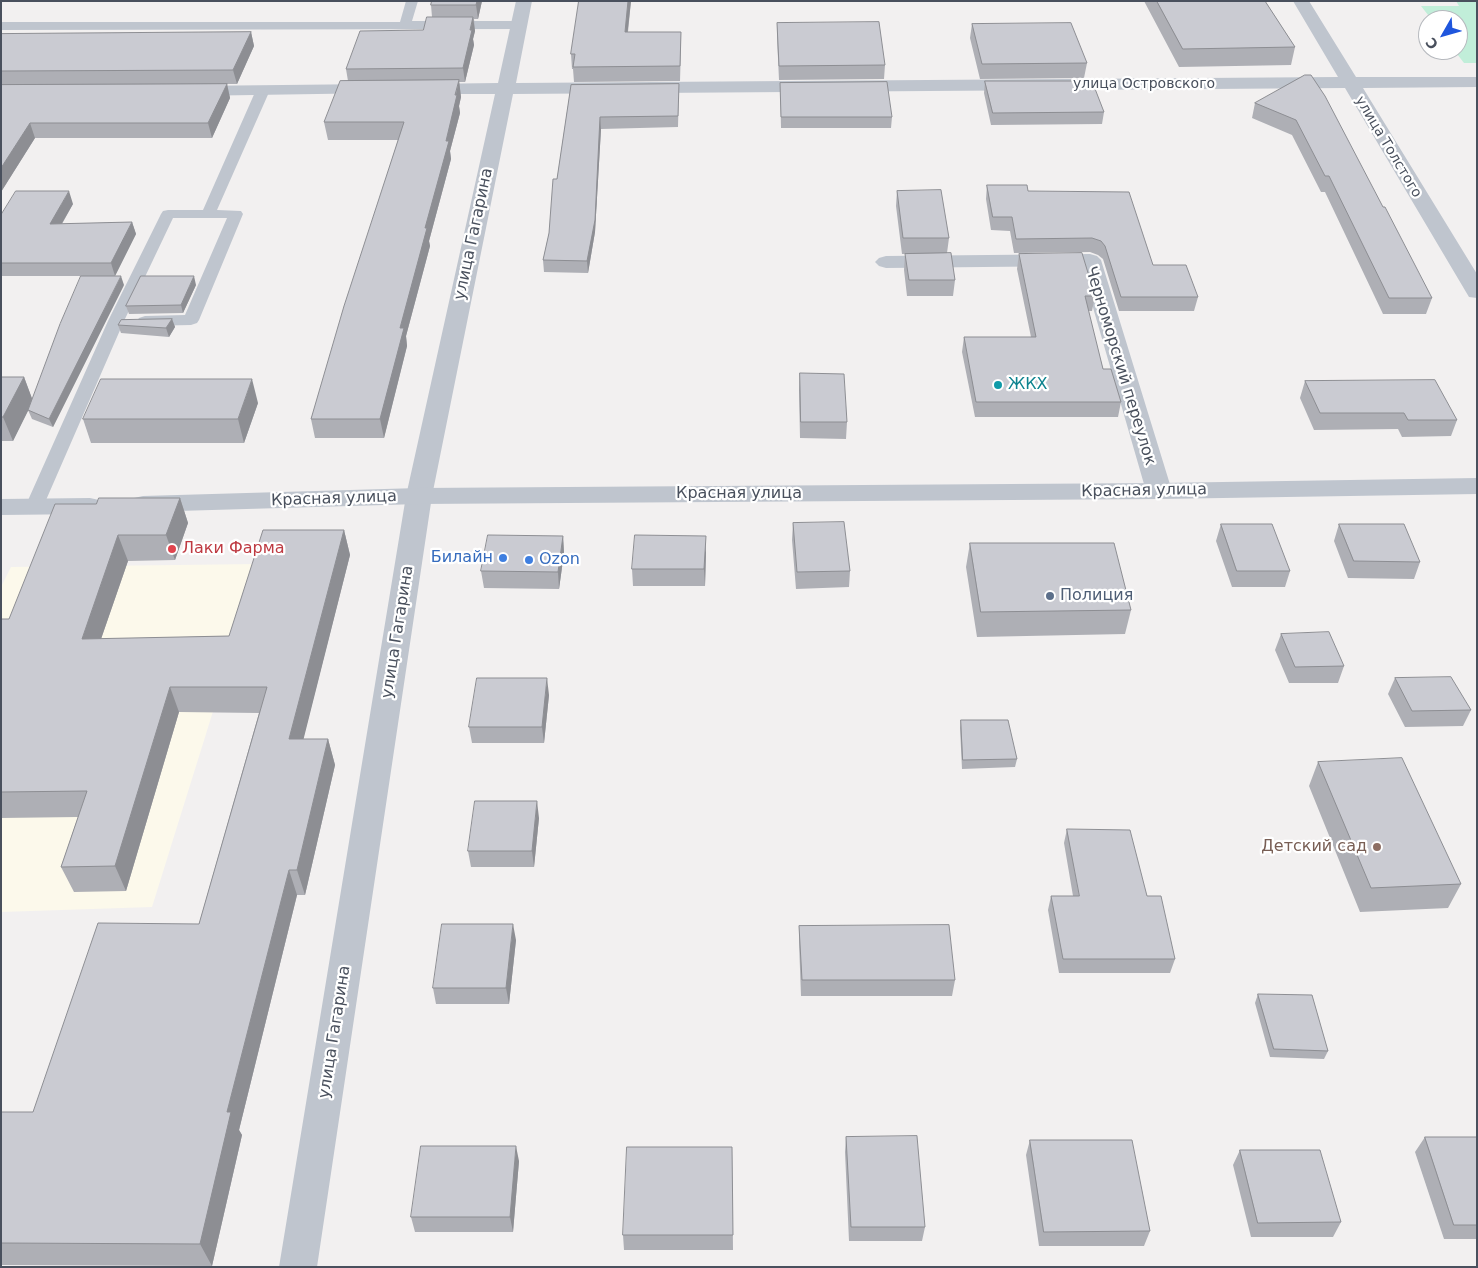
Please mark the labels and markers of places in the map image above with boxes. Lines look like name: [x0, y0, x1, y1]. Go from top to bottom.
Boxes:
place label: ЖКХ: [1008, 375, 1048, 395]
marker: ЖКХ: [992, 379, 1004, 391]
place label: Лаки Фарма: [182, 539, 285, 559]
marker: Лаки Фарма: [166, 543, 178, 555]
place label: Билайн: [431, 548, 493, 568]
place label: Ozon: [539, 550, 580, 570]
marker: Билайн: [497, 552, 509, 564]
marker: Ozon: [523, 554, 535, 566]
place label: Полиция: [1060, 586, 1133, 606]
marker: Полиция: [1044, 590, 1056, 602]
place label: Детский сад: [1261, 837, 1367, 857]
marker: Детский сад: [1371, 841, 1383, 853]

